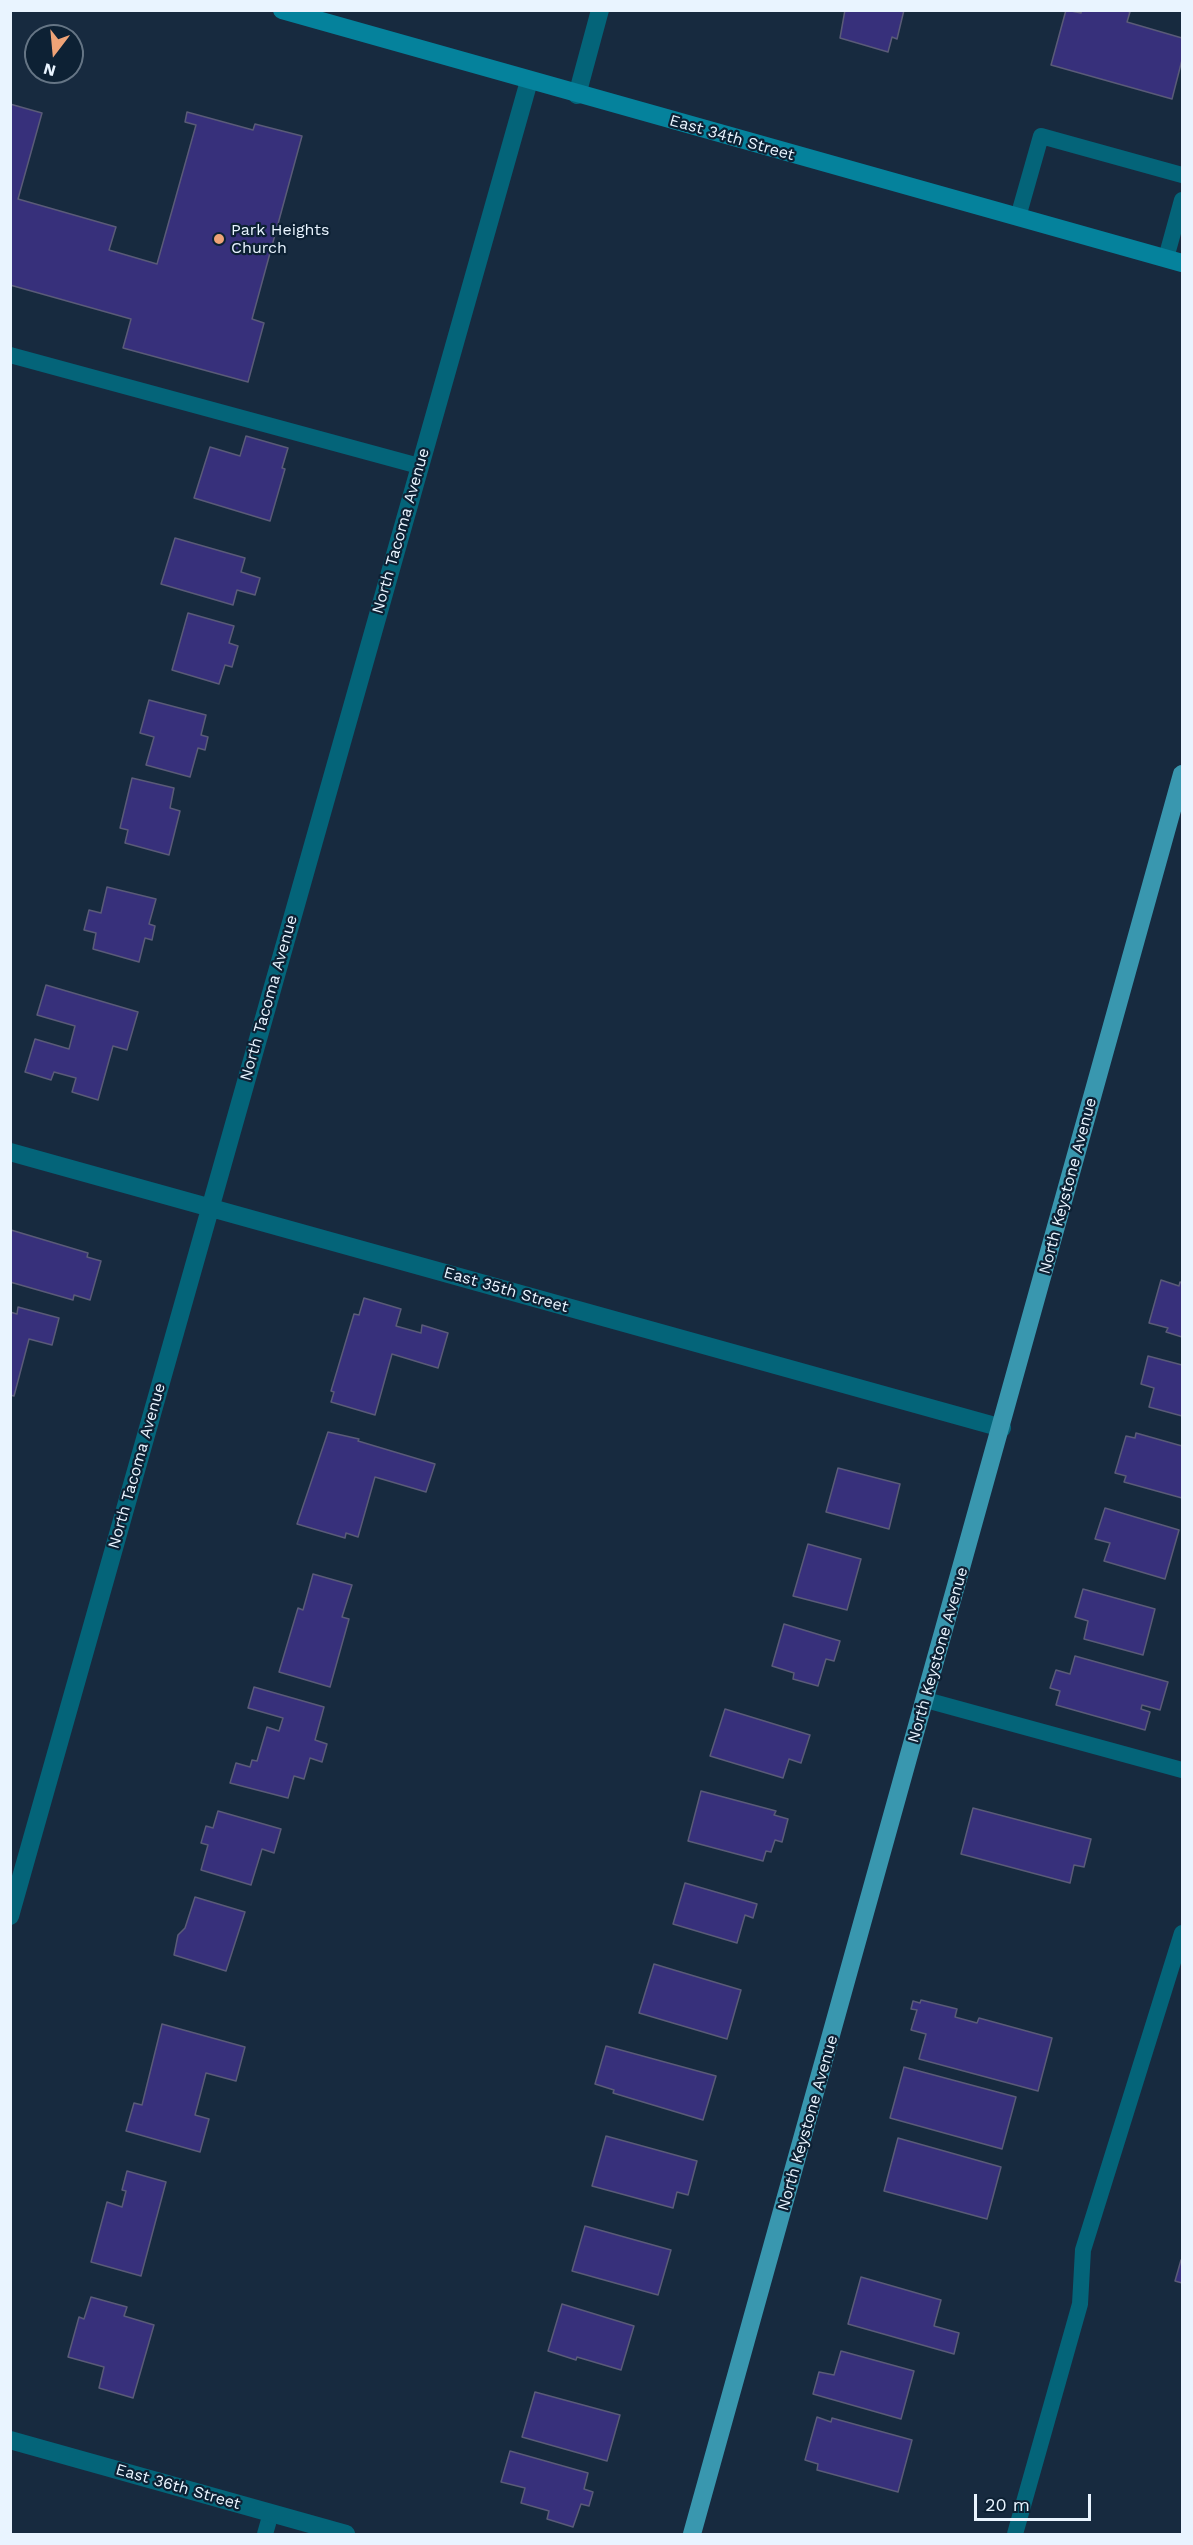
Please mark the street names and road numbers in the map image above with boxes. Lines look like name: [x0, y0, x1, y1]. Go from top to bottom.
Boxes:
street label: East 34th Street: [667, 111, 797, 165]
street label: North Tacoma Avenue: [368, 446, 434, 616]
street label: North Tacoma Avenue: [236, 913, 302, 1083]
street label: North Keystone Avenue: [1035, 1096, 1101, 1276]
street label: East 35th Street: [441, 1263, 571, 1317]
street label: North Tacoma Avenue: [104, 1381, 170, 1551]
street label: North Keystone Avenue: [904, 1565, 972, 1745]
street label: North Keystone Avenue: [774, 2033, 842, 2213]
street label: East 36th Street: [113, 2460, 243, 2514]

